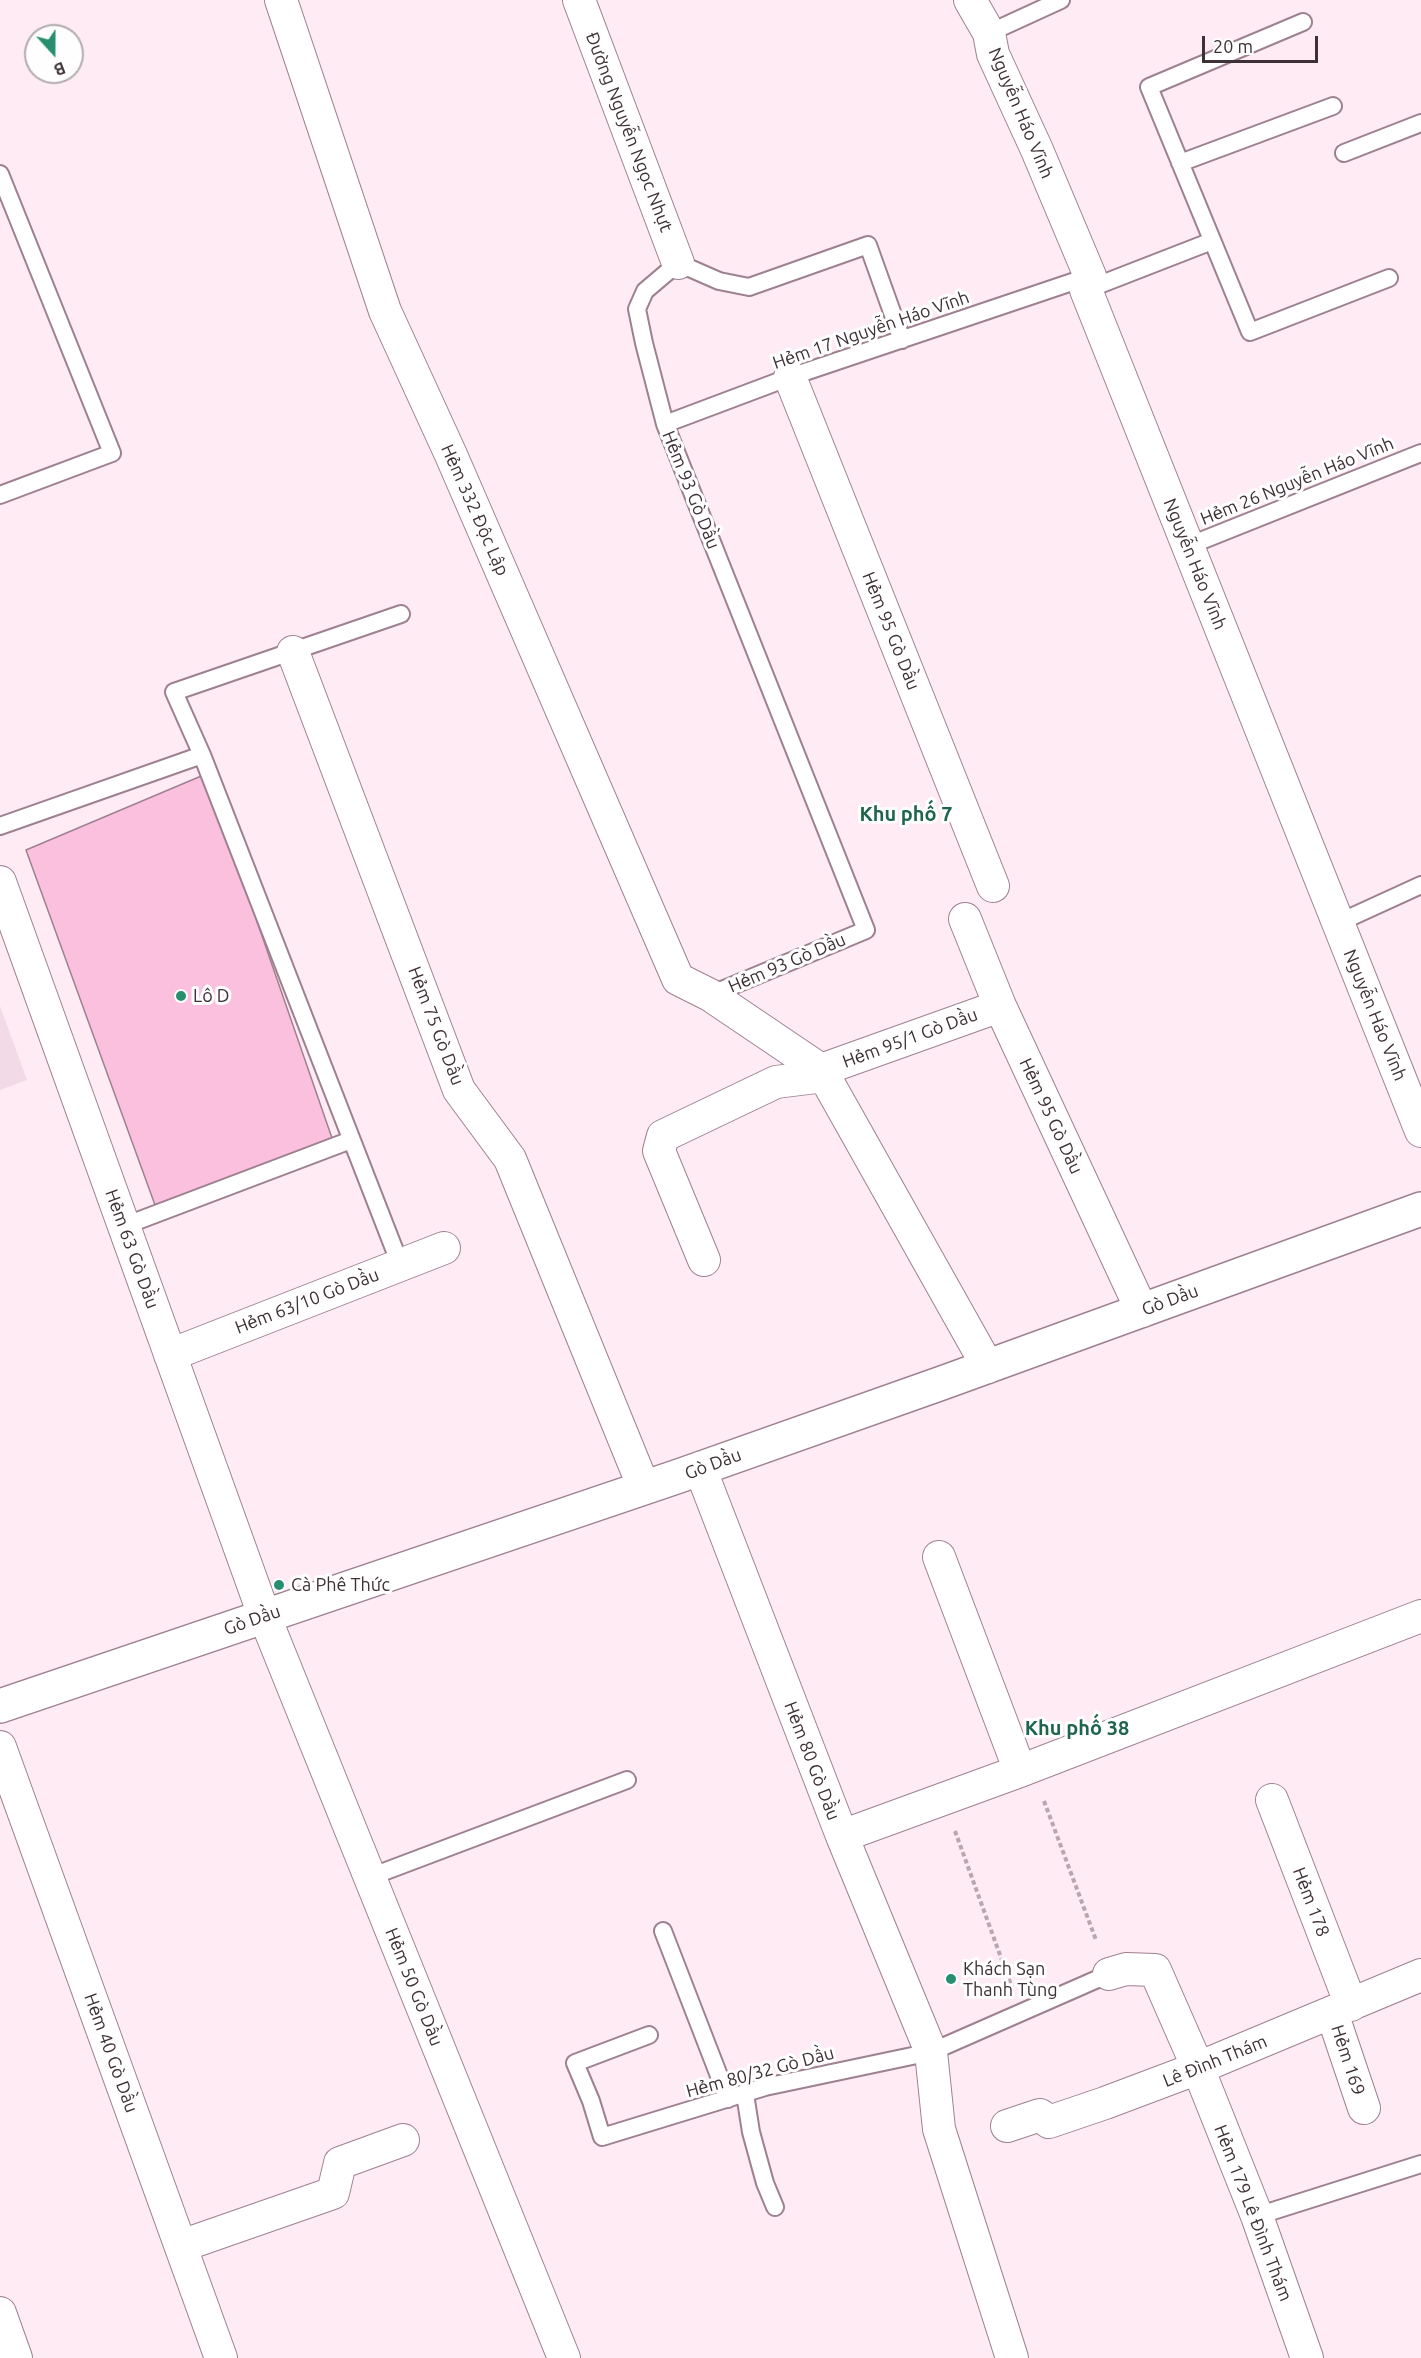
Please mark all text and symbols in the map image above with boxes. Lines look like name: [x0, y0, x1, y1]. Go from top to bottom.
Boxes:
north arrow: [24, 24, 84, 84]
scale bar: [1205, 24, 1320, 62]
street label: Đường Nguyễn Ngọc Nhựt: [581, 29, 677, 235]
text: 20 m: [1213, 36, 1253, 56]
street label: Nguyễn Háo Vĩnh: [984, 44, 1058, 182]
text: B: [52, 59, 68, 79]
street label: Hẻm 17 Nguyễn Háo Vĩnh: [770, 286, 972, 374]
street label: Hẻm 93 Gò Dầu: [657, 428, 725, 552]
street label: Hẻm 26 Nguyễn Háo Vĩnh: [1197, 432, 1397, 530]
street label: Hẻm 332 Độc Lập: [436, 441, 514, 579]
street label: Nguyễn Háo Vĩnh: [1159, 495, 1231, 633]
street label: Hẻm 95 Gò Dầu: [857, 569, 925, 693]
district label: Khu phố 7: [859, 802, 953, 826]
street label: Hẻm 93 Gò Dầu: [725, 929, 849, 997]
street label: Nguyễn Háo Vĩnh: [1339, 946, 1411, 1084]
street label: Hẻm 75 Gò Dầu: [403, 964, 469, 1088]
place label: Lô D: [193, 985, 230, 1007]
marker: Lô D: [174, 989, 188, 1003]
street label: Hẻm 95/1 Gò Dầu: [839, 1004, 981, 1072]
street label: Hẻm 95 Gò Dầu: [1015, 1055, 1087, 1177]
street label: Hẻm 63 Gò Dầu: [100, 1186, 164, 1312]
street label: Hẻm 63/10 Gò Dầu: [232, 1264, 382, 1338]
street label: Gò Dầu: [1139, 1280, 1201, 1320]
street label: Gò Dầu: [682, 1444, 744, 1484]
place label: Cà Phê Thức: [291, 1574, 390, 1596]
marker: Cà Phê Thức: [272, 1578, 286, 1592]
street label: Gò Dầu: [221, 1600, 283, 1640]
street label: Hẻm 80 Gò Dầu: [779, 1699, 845, 1823]
district label: Khu phố 38: [1025, 1716, 1129, 1740]
street label: Hẻm 178: [1288, 1864, 1334, 1940]
street label: Hẻm 50 Gò Dầu: [380, 1925, 448, 2049]
place label: Khách Sạn Thanh Tùng: [963, 1958, 1058, 2000]
marker: Khách Sạn Thanh Tùng: [944, 1972, 958, 1986]
street label: Hẻm 40 Gò Dầu: [79, 1990, 143, 2116]
street label: Hẻm 169: [1327, 2022, 1369, 2098]
street label: Lê Đình Thám: [1160, 2030, 1270, 2092]
street label: Hẻm 80/32 Gò Dầu: [684, 2042, 836, 2102]
street label: Hẻm 179 Lê Đình Thám: [1209, 2122, 1297, 2304]

